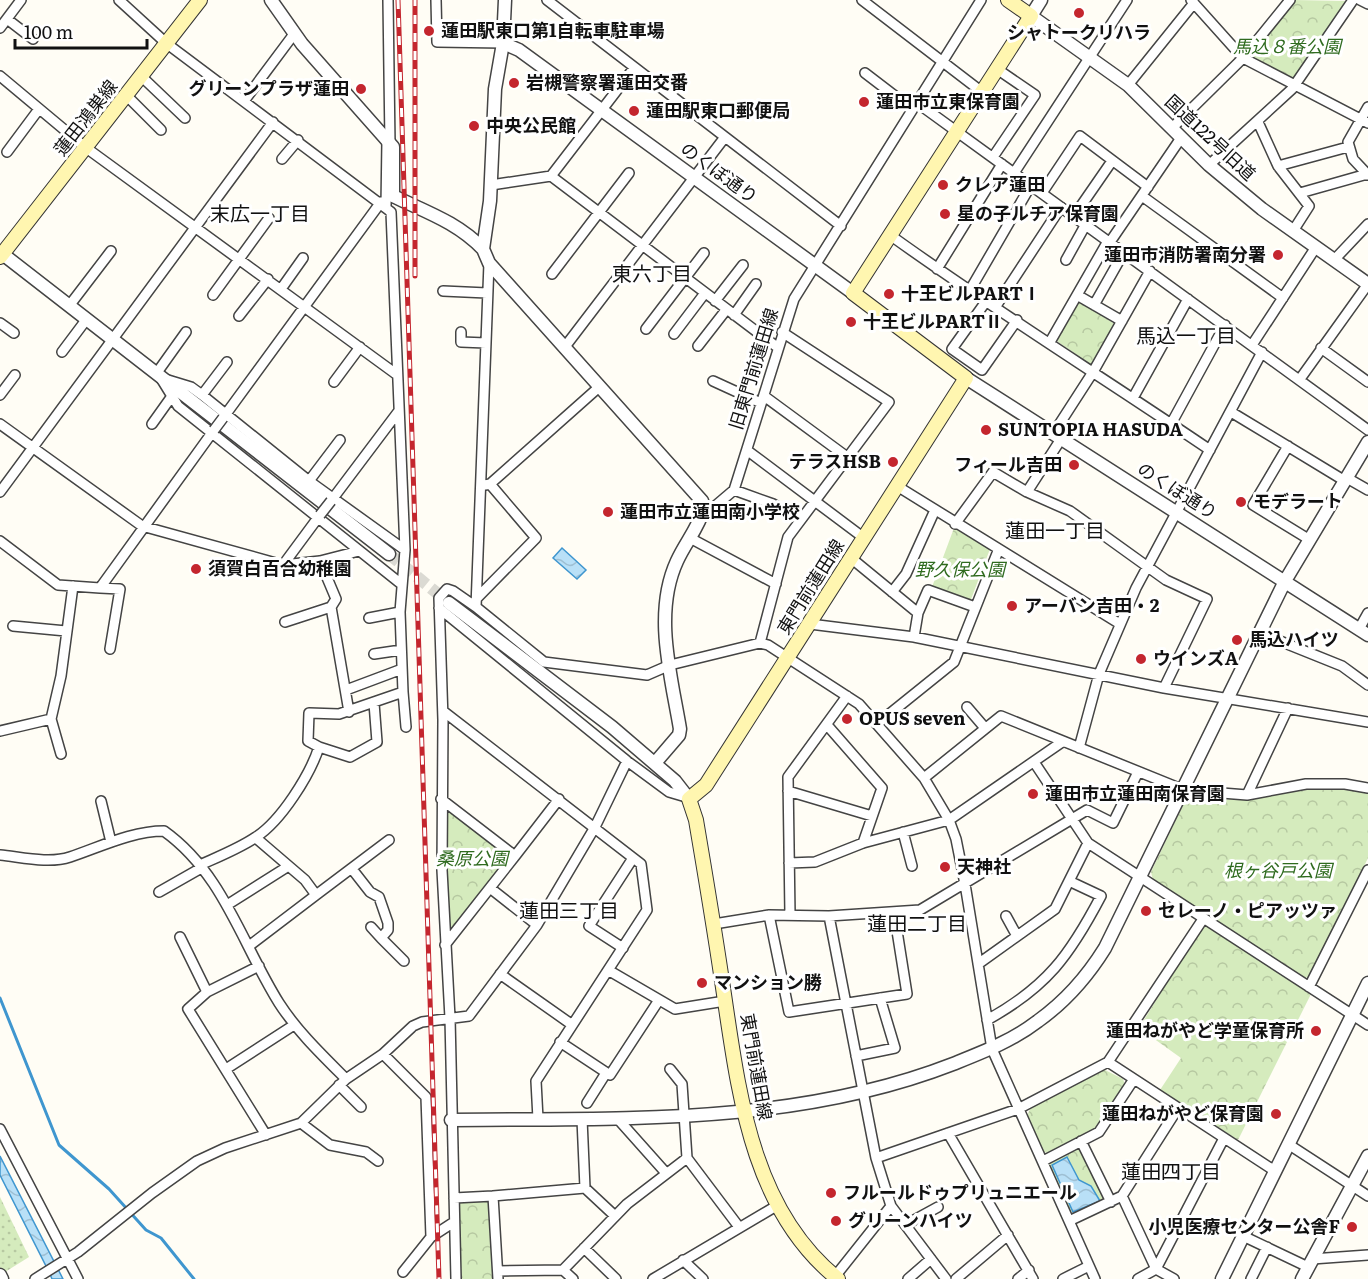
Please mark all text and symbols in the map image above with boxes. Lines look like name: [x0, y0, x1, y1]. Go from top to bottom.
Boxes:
marker: シャトークリハラ: [1072, 6, 1086, 20]
scale bar: [15, 12, 147, 50]
place label: 蓮田駅東口第1自転車駐車場: [441, 16, 664, 43]
text: 100 m: [24, 18, 73, 45]
place label: シャトークリハラ: [1007, 18, 1151, 45]
marker: 蓮田駅東口第1自転車駐車場: [422, 24, 436, 38]
park label: 馬込８番公園: [1233, 32, 1344, 59]
place label: 岩槻警察署蓮田交番: [526, 68, 688, 95]
street label: 蓮田鴻巣線: [46, 73, 123, 161]
place label: グリーンプラザ蓮田: [188, 74, 349, 101]
marker: 岩槻警察署蓮田交番: [507, 76, 521, 90]
marker: グリーンプラザ蓮田: [354, 82, 368, 96]
place label: 蓮田市立東保育園: [876, 87, 1020, 114]
street label: 国道122号旧道: [1160, 88, 1262, 186]
marker: 蓮田市立東保育園: [857, 95, 871, 109]
place label: 蓮田駅東口郵便局: [646, 96, 790, 123]
marker: 蓮田駅東口郵便局: [627, 104, 641, 118]
place label: 中央公民館: [486, 111, 576, 138]
marker: 中央公民館: [467, 119, 481, 133]
street label: のくぼ通り: [676, 134, 764, 209]
place label: クレア蓮田: [955, 170, 1045, 197]
marker: クレア蓮田: [936, 178, 950, 192]
district label: 末広一丁目: [210, 197, 310, 227]
place label: 星の子ルチア保育園: [957, 199, 1119, 226]
marker: 星の子ルチア保育園: [938, 207, 952, 221]
place label: 蓮田市消防署南分署: [1104, 240, 1266, 267]
marker: 蓮田市消防署南分署: [1271, 248, 1285, 262]
district label: 東六丁目: [612, 257, 692, 287]
place label: 十王ビルPARTⅠ: [901, 279, 1041, 306]
marker: 十王ビルPARTⅠ: [882, 287, 896, 301]
street label: 旧東門前蓮田線: [721, 304, 784, 433]
place label: 十王ビルPARTⅡ: [863, 307, 1003, 334]
marker: 十王ビルPARTⅡ: [844, 315, 858, 329]
district label: 馬込一丁目: [1136, 319, 1236, 349]
place label: SUNTOPIA HASUDA: [998, 415, 1183, 442]
marker: SUNTOPIA HASUDA: [979, 423, 993, 437]
place label: テラスHSB: [789, 447, 881, 474]
place label: フィール吉田: [954, 450, 1062, 477]
street label: のくぼ通り: [1132, 454, 1223, 525]
marker: テラスHSB: [886, 455, 900, 469]
marker: フィール吉田: [1067, 458, 1081, 472]
place label: モデラート: [1253, 487, 1343, 514]
marker: モデラート: [1234, 495, 1248, 509]
place label: 蓮田市立蓮田南小学校: [620, 497, 800, 524]
marker: 蓮田市立蓮田南小学校: [601, 505, 615, 519]
district label: 蓮田一丁目: [1005, 514, 1105, 544]
street label: 東門前蓮田線: [770, 533, 850, 639]
place label: 須賀白百合幼稚園: [208, 554, 352, 581]
park label: 野久保公園: [915, 555, 1008, 582]
marker: 須賀白百合幼稚園: [189, 562, 203, 576]
place label: アーバン吉田・2: [1024, 591, 1160, 618]
marker: アーバン吉田・2: [1005, 599, 1019, 613]
place label: 馬込ハイツ: [1249, 625, 1339, 652]
marker: 馬込ハイツ: [1230, 633, 1244, 647]
place label: ウインズA: [1153, 644, 1239, 671]
marker: ウインズA: [1134, 652, 1148, 666]
place label: OPUS seven: [859, 704, 966, 731]
marker: OPUS seven: [840, 712, 854, 726]
place label: 蓮田市立蓮田南保育園: [1045, 779, 1225, 806]
marker: 蓮田市立蓮田南保育園: [1026, 787, 1040, 801]
park label: 桑原公園: [436, 844, 511, 871]
place label: 天神社: [957, 852, 1011, 879]
park label: 根ヶ谷戸公園: [1224, 856, 1335, 883]
marker: 天神社: [938, 860, 952, 874]
district label: 蓮田三丁目: [519, 894, 619, 924]
place label: セレーノ・ピアッツァ: [1158, 896, 1337, 923]
marker: セレーノ・ピアッツァ: [1139, 904, 1153, 918]
district label: 蓮田二丁目: [867, 907, 967, 937]
place label: マンション勝: [714, 968, 822, 995]
marker: マンション勝: [695, 976, 709, 990]
street label: 東門前蓮田線: [735, 1011, 780, 1122]
place label: 蓮田ねがやど学童保育所: [1106, 1016, 1304, 1043]
marker: 蓮田ねがやど学童保育所: [1309, 1024, 1323, 1038]
place label: 蓮田ねがやど保育園: [1102, 1099, 1264, 1126]
marker: 蓮田ねがやど保育園: [1269, 1107, 1283, 1121]
district label: 蓮田四丁目: [1121, 1155, 1221, 1185]
place label: フルールドゥプリュニエール: [843, 1178, 1077, 1205]
marker: フルールドゥプリュニエール: [824, 1186, 838, 1200]
place label: グリーンハイツ: [848, 1206, 973, 1233]
place label: 小児医療センター公舎F: [1148, 1212, 1340, 1239]
marker: グリーンハイツ: [829, 1214, 843, 1228]
marker: 小児医療センター公舎F: [1345, 1220, 1359, 1234]

